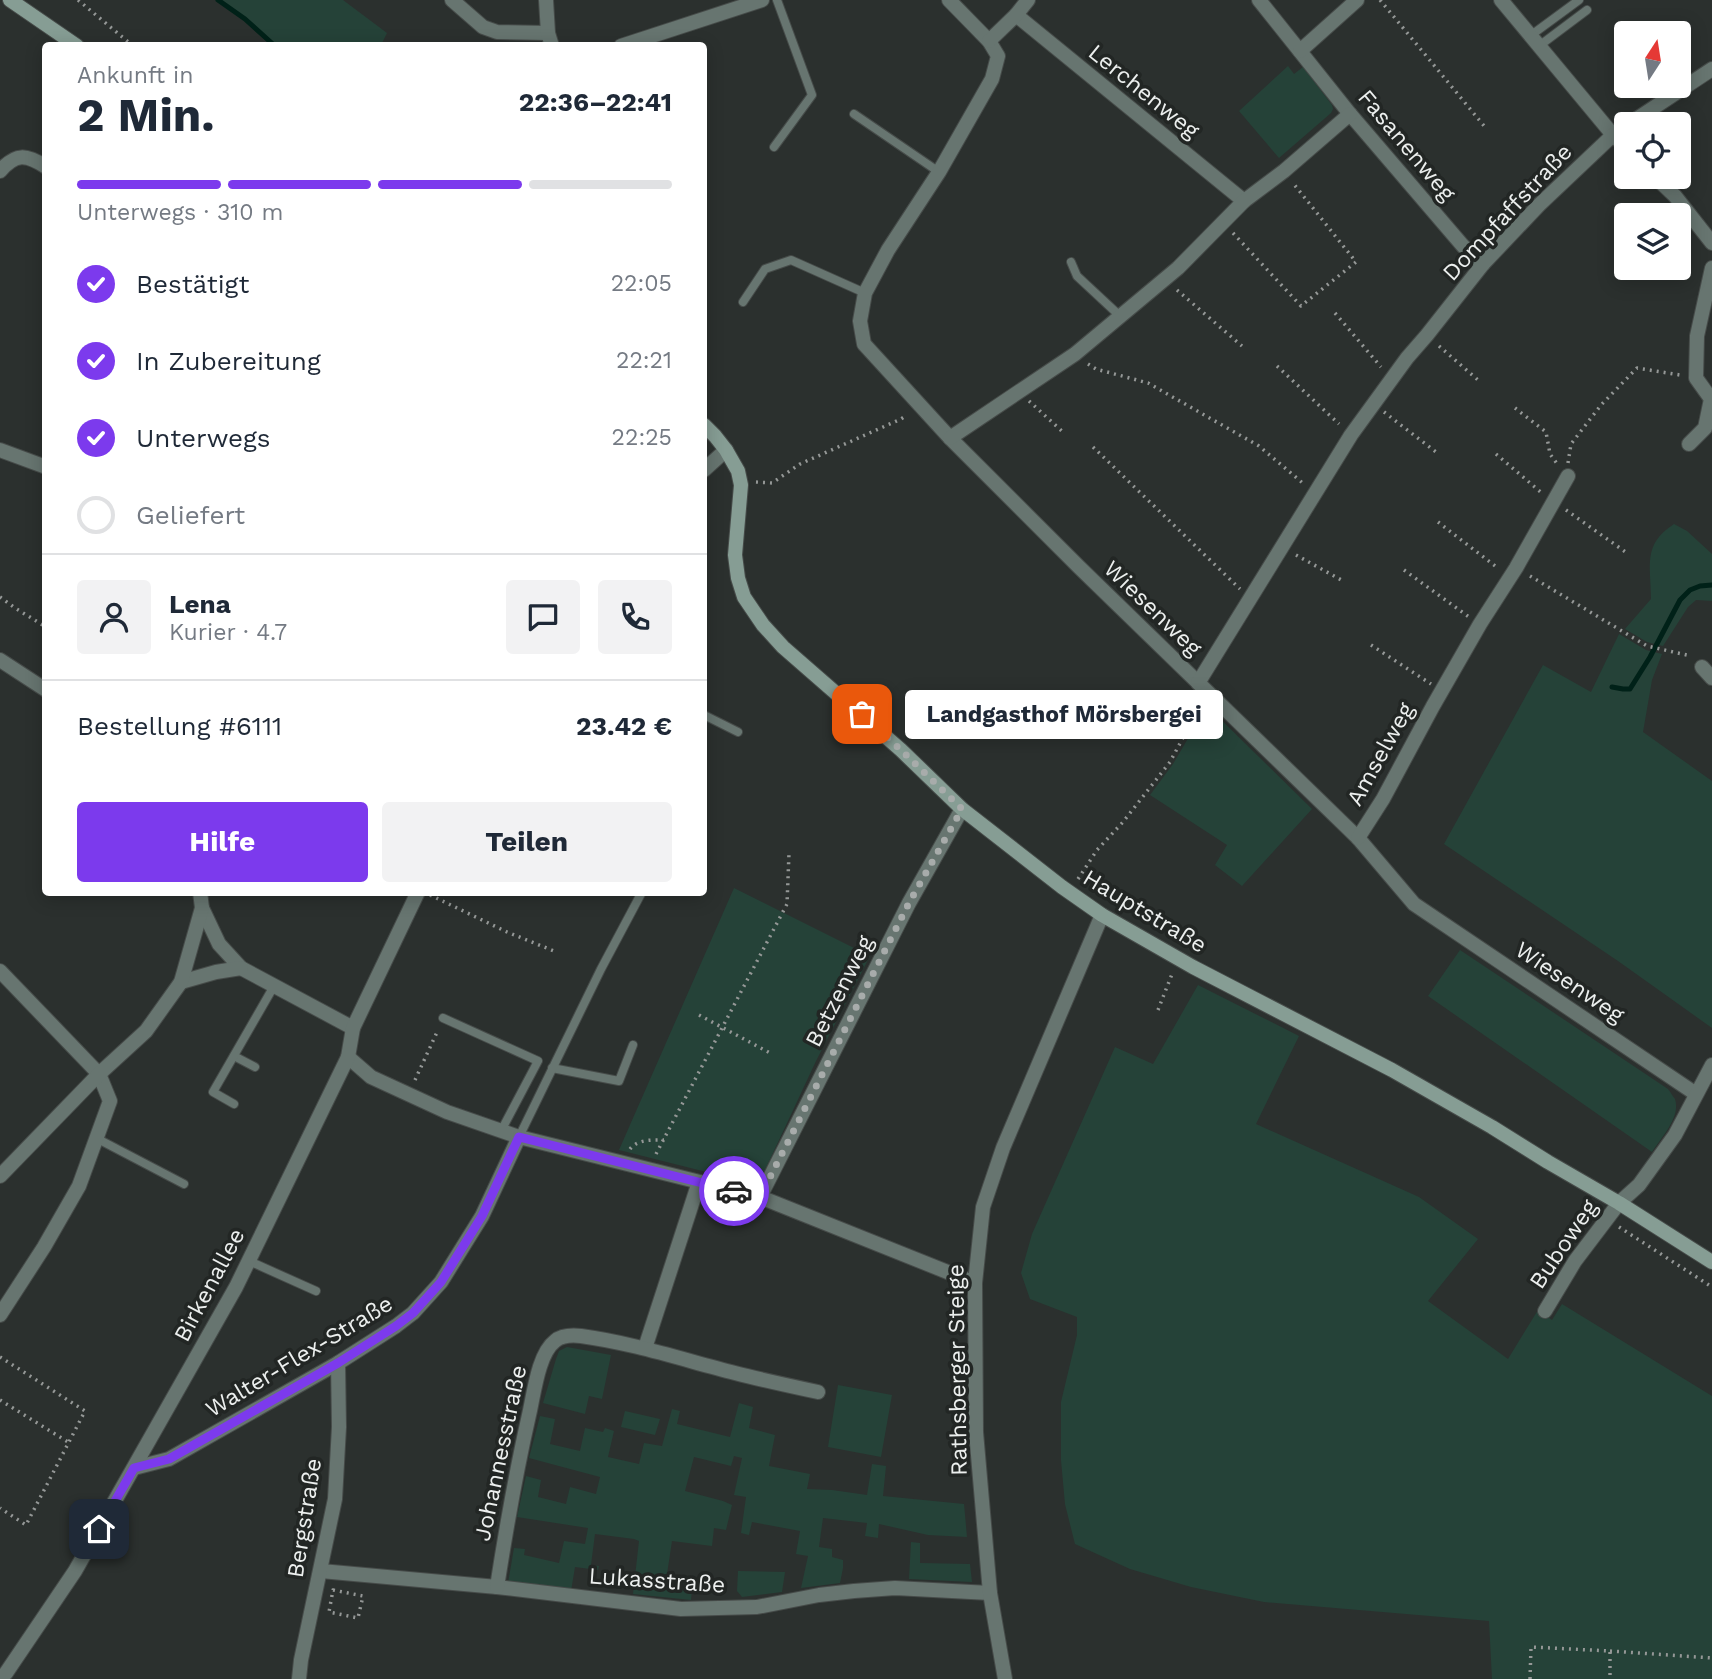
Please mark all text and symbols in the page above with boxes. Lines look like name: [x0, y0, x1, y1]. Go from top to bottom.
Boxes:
north arrow: [1614, 21, 1690, 98]
map controls: [1614, 21, 1691, 280]
street label: Lerchenweg: [1083, 39, 1205, 145]
text: Ankunft in: [77, 62, 193, 89]
street label: Fasanenweg: [1352, 84, 1461, 207]
text: 22:36–22:41: [519, 87, 672, 117]
text: 2 Min.: [77, 88, 215, 142]
button: locate: [1614, 112, 1691, 189]
street label: Dompfaffstraße: [1437, 138, 1578, 286]
text: Unterwegs · 310 m: [77, 199, 283, 226]
button: layers: [1614, 203, 1691, 280]
icon: check: [77, 265, 115, 303]
text: Bestätigt: [136, 269, 249, 299]
text: 22:05: [611, 270, 672, 297]
icon: check: [77, 342, 115, 380]
text: In Zubereitung: [136, 346, 321, 376]
text: 22:21: [616, 347, 672, 374]
icon: check: [77, 419, 115, 457]
text: Unterwegs: [136, 423, 271, 453]
text: 22:25: [612, 424, 672, 451]
text: Geliefert: [136, 500, 245, 530]
street label: Wiesenweg: [1098, 555, 1208, 662]
button: person: [77, 580, 151, 654]
button: chat: [506, 580, 580, 654]
button: phone: [598, 580, 672, 654]
text: Lena: [169, 589, 231, 619]
text: Kurier · 4.7: [169, 619, 287, 646]
pin: [832, 684, 892, 744]
callout: Landgasthof Mörsbergei: [904, 690, 1222, 738]
icon: bag: [843, 695, 881, 733]
street label: Amselweg: [1341, 697, 1420, 810]
text: Landgasthof Mörsbergei: [926, 701, 1202, 728]
text: Bestellung #6111: [77, 711, 282, 741]
text: 23.42 €: [576, 711, 672, 741]
button: Hilfe: [77, 802, 368, 882]
button: Teilen: [382, 802, 672, 882]
street label: Hauptstraße: [1078, 864, 1211, 959]
street label: Betzenweg: [800, 930, 879, 1051]
street label: Wiesenweg: [1510, 936, 1630, 1029]
courier: [699, 1156, 769, 1226]
icon: car: [715, 1172, 753, 1210]
street label: Buboweg: [1524, 1194, 1603, 1294]
street label: Birkenallee: [168, 1224, 251, 1346]
street label: Rathsberger Steige: [942, 1264, 973, 1476]
street label: Walter-Flex-Straße: [201, 1290, 398, 1423]
street label: Johannesstraße: [469, 1363, 532, 1543]
street label: Bergstraße: [282, 1456, 327, 1580]
pin: [69, 1499, 129, 1559]
icon: home: [80, 1510, 118, 1548]
street label: Lukasstraße: [588, 1562, 726, 1599]

